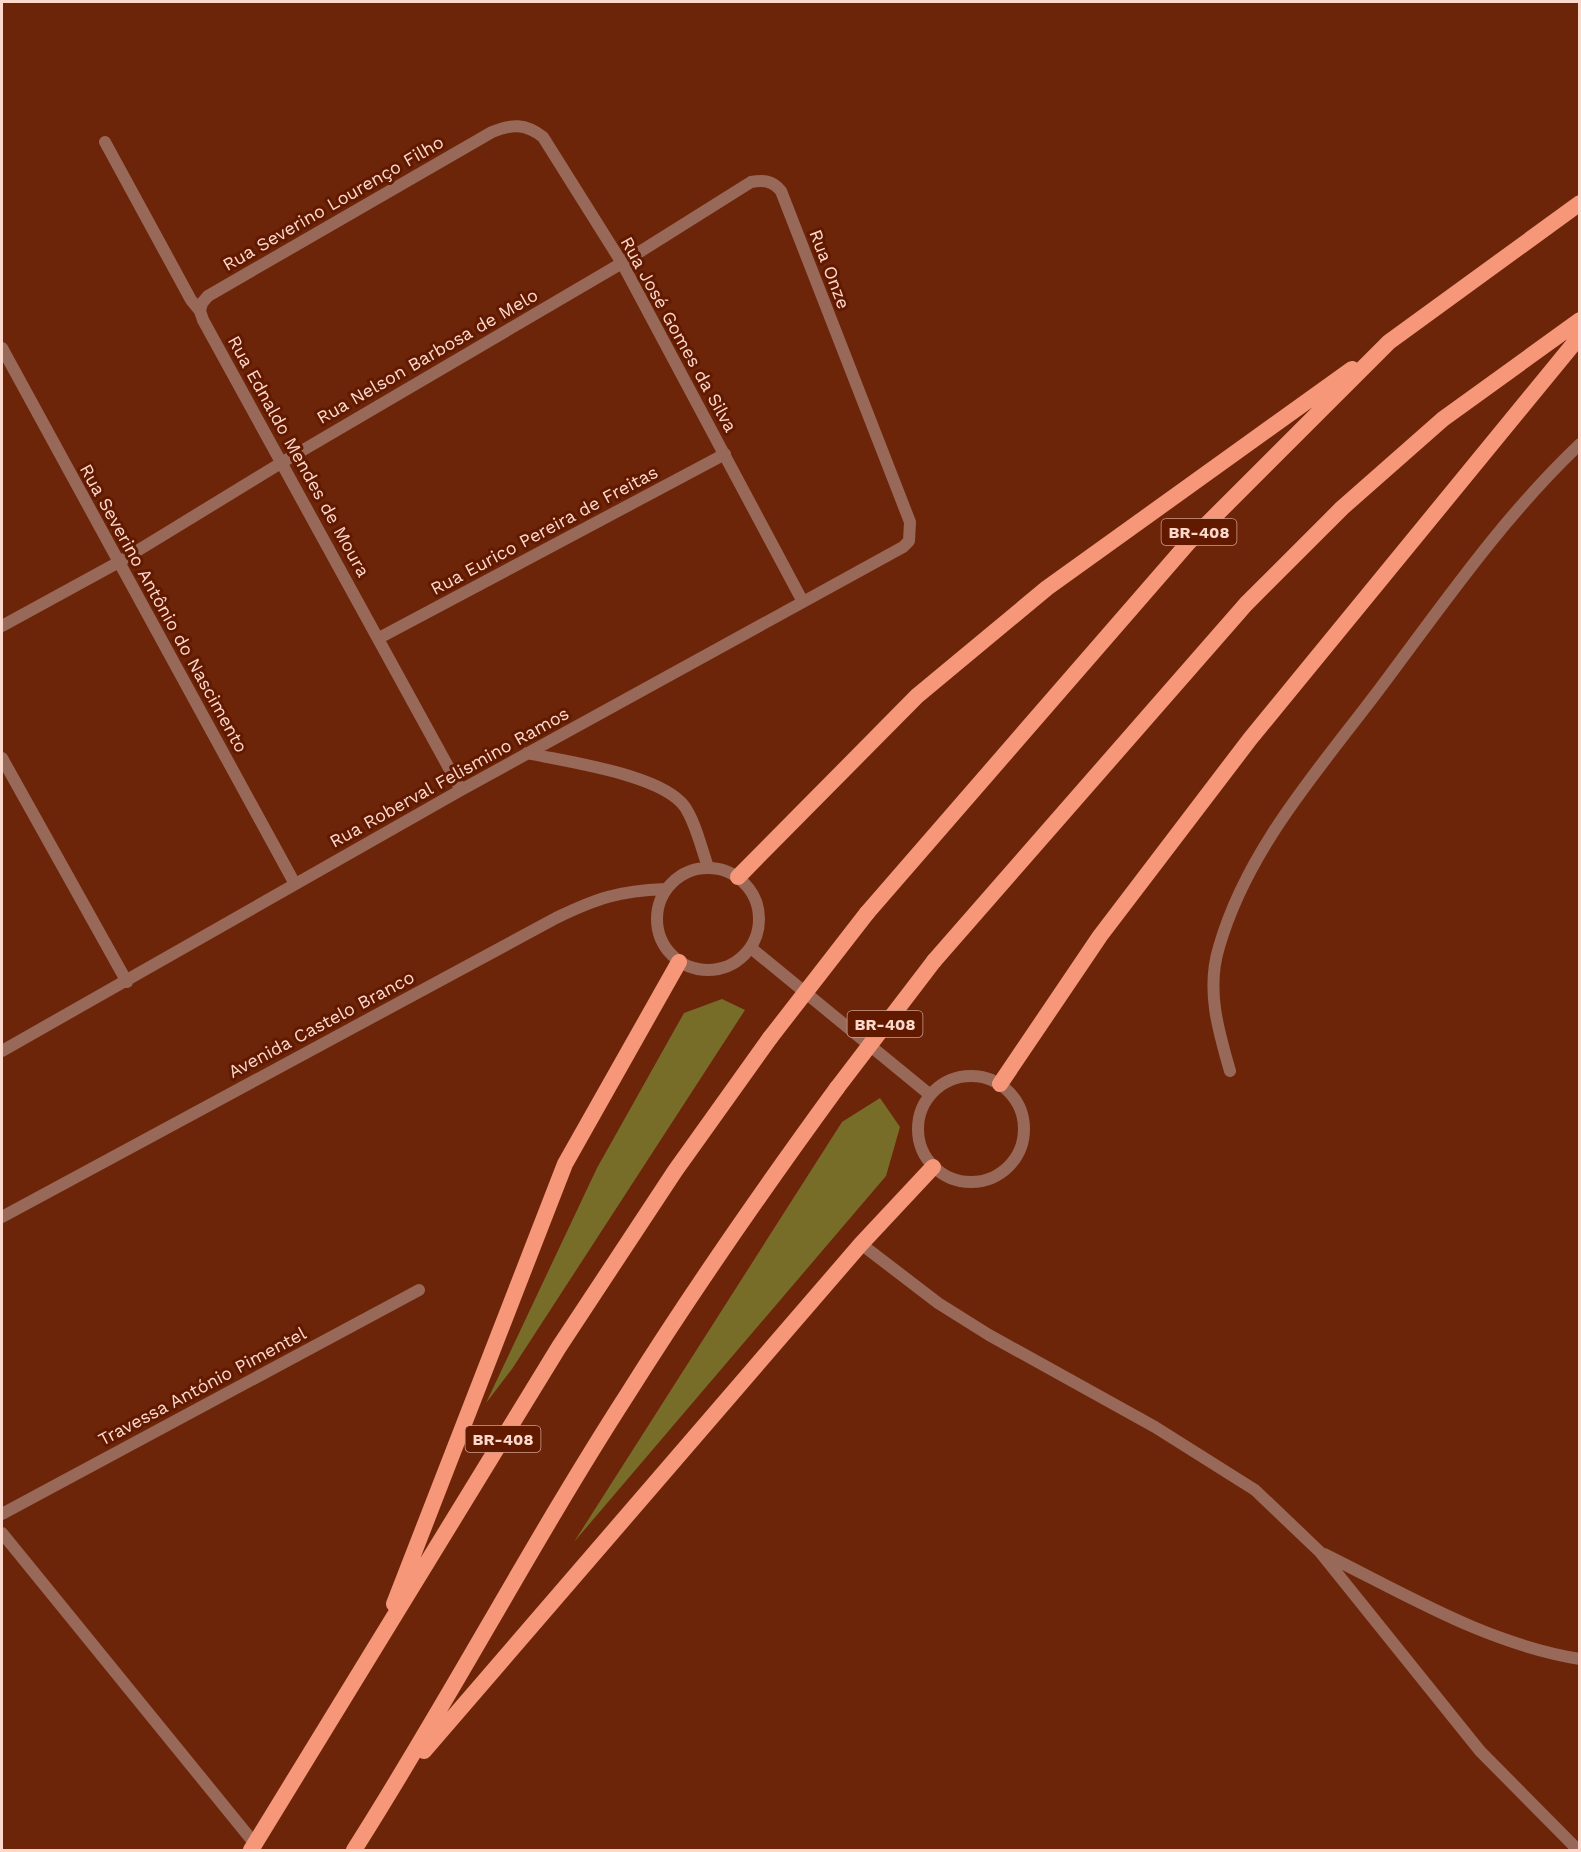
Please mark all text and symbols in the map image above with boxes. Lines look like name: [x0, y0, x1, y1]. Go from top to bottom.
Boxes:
street label: Rua Severino Lourenço Filho: [219, 131, 447, 275]
street label: Rua Onze: [805, 226, 855, 312]
street label: Rua José Gomes da Silva: [616, 233, 742, 435]
street label: Rua Nelson Barbosa de Melo: [313, 284, 541, 428]
street label: Rua Ednaldo Mendes de Moura: [224, 332, 374, 580]
street label: Rua Severino Antônio do Nascimento: [76, 460, 252, 756]
street label: Rua Eurico Pereira de Freitas: [427, 461, 661, 599]
road number: BR-408: [1162, 519, 1236, 545]
street label: Rua Roberval Felismino Ramos: [326, 702, 572, 852]
street label: Avenida Castelo Branco: [224, 966, 418, 1082]
road number: BR-408: [848, 1011, 922, 1037]
street label: Travessa António Pimentel: [94, 1322, 310, 1450]
road number: BR-408: [466, 1426, 540, 1452]

